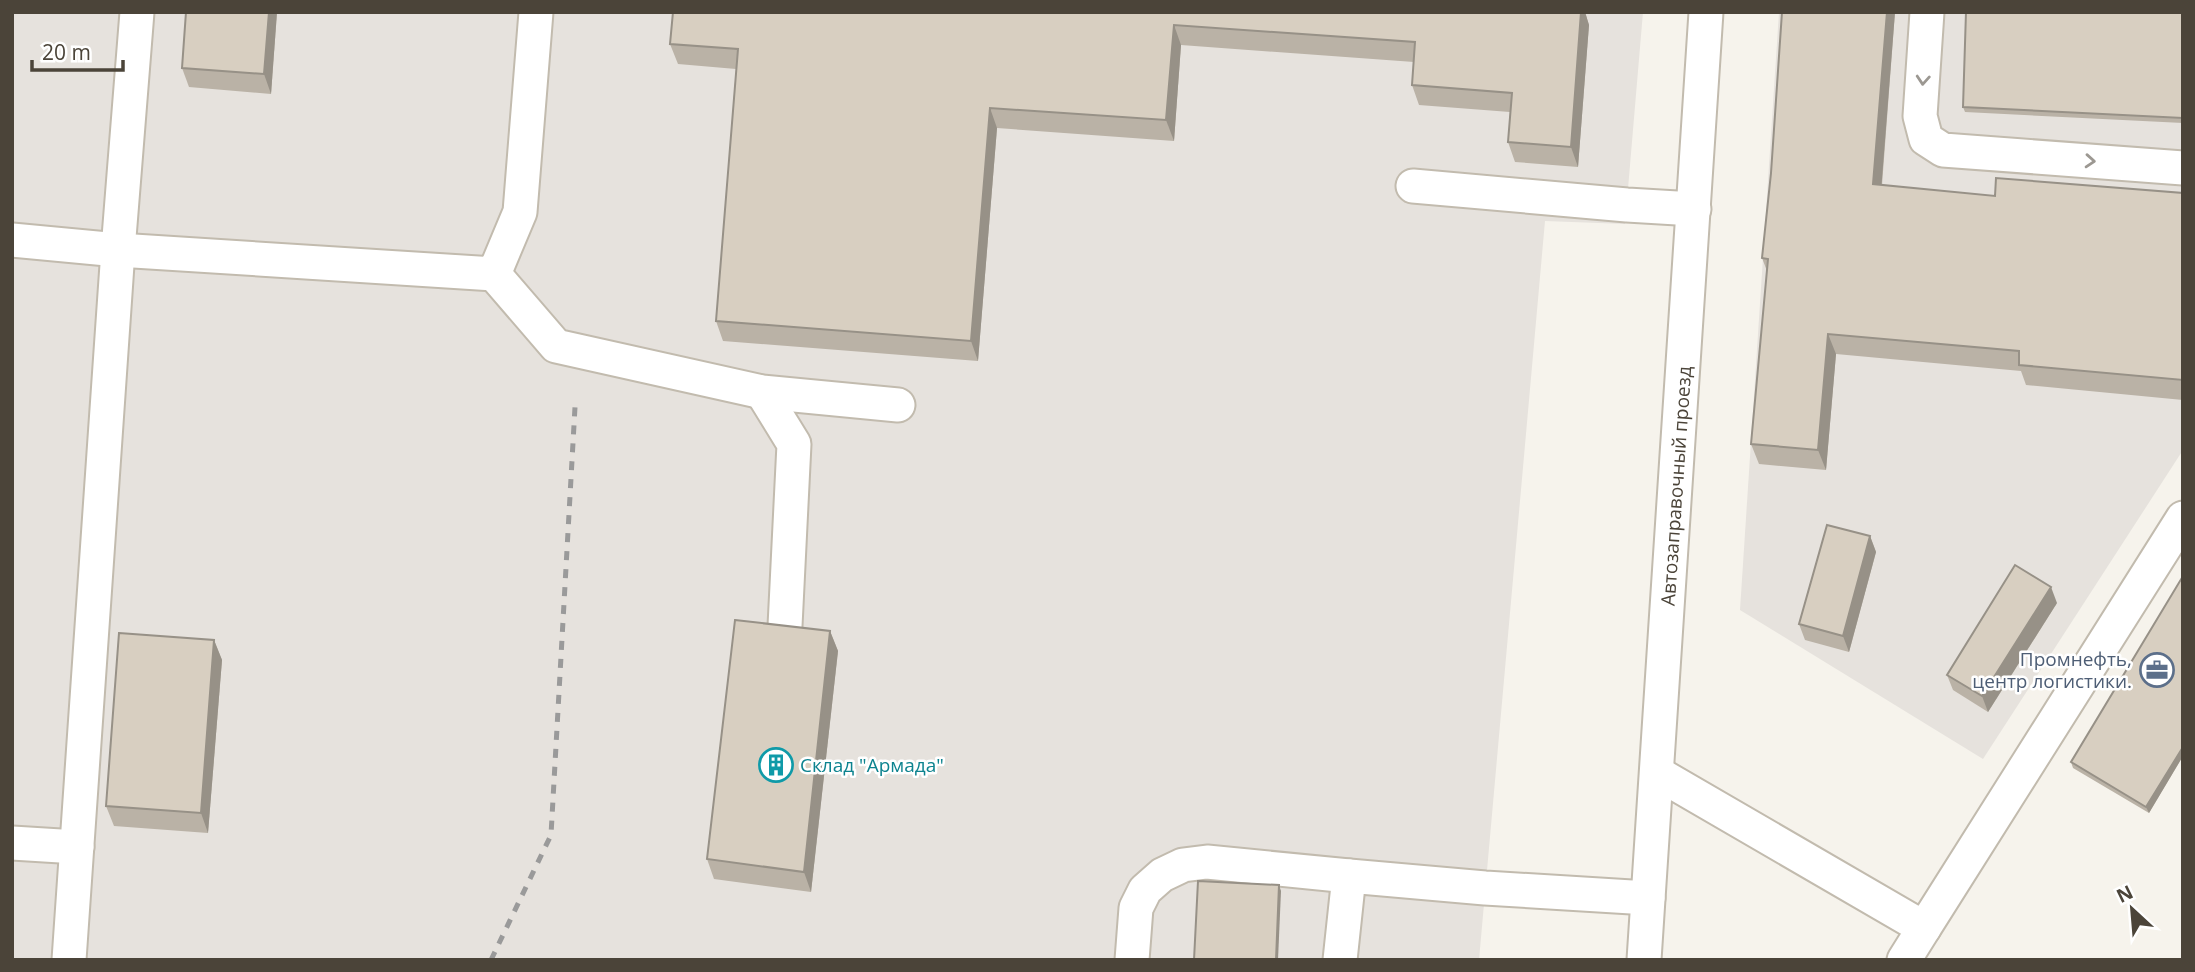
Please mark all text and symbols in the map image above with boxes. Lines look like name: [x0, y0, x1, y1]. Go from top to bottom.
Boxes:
scale bar: [32, 28, 122, 72]
text: 20 m: [42, 38, 91, 66]
one-way arrow: [1915, 75, 1930, 86]
one-way arrow: [2085, 153, 2096, 168]
street label: Автозаправочный проезд: [1655, 365, 1697, 607]
place label: Промнефть, центр логистики.: [1972, 646, 2132, 694]
office icon: Промнефть, центр логистики.: [2138, 651, 2176, 689]
building icon: Склад "Армада": [757, 746, 795, 784]
place label: Склад "Армада": [800, 752, 944, 778]
north arrow: [2097, 874, 2167, 944]
text: N: [2112, 879, 2137, 909]

